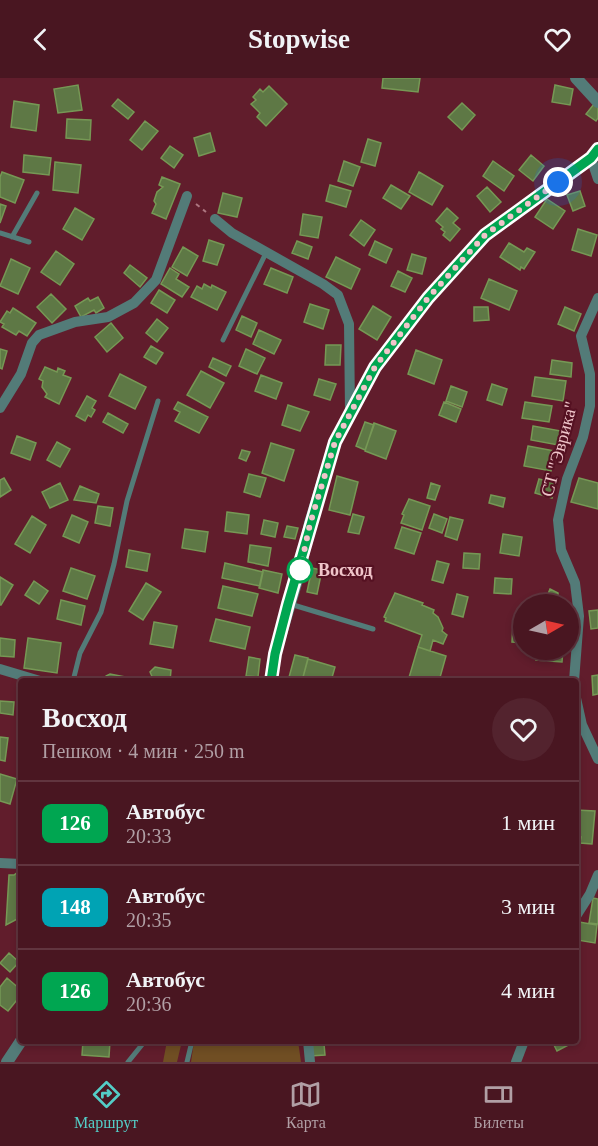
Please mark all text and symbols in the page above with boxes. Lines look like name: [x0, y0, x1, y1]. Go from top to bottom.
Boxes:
icon: back: [24, 23, 57, 56]
icon: heart: [541, 23, 574, 56]
text: Stopwise: [248, 24, 350, 54]
your location: [543, 167, 573, 197]
street label: СТ "Эврика": [537, 399, 581, 499]
marker: Восход: [287, 557, 313, 583]
place label: Восход: [318, 560, 373, 580]
north arrow: [513, 594, 579, 660]
map controls: [513, 594, 579, 660]
button: heart: [492, 698, 555, 761]
text: Восход: [42, 702, 127, 733]
text: Пешком · 4 мин · 250 m: [42, 740, 245, 762]
text: Автобус: [126, 799, 205, 824]
text: 1 мин: [501, 810, 555, 835]
text: 126: [59, 811, 91, 835]
text: 20:33: [126, 825, 172, 847]
text: Автобус: [126, 883, 205, 908]
text: 3 мин: [501, 894, 555, 919]
text: 148: [59, 895, 91, 919]
text: 20:35: [126, 909, 172, 931]
text: Автобус: [126, 967, 205, 992]
text: 4 мин: [501, 978, 555, 1003]
text: 126: [59, 979, 91, 1003]
text: 20:36: [126, 993, 172, 1015]
tab: Маршрут: [74, 1078, 138, 1132]
tab: Карта: [286, 1078, 326, 1132]
tab: Билеты: [474, 1078, 524, 1132]

